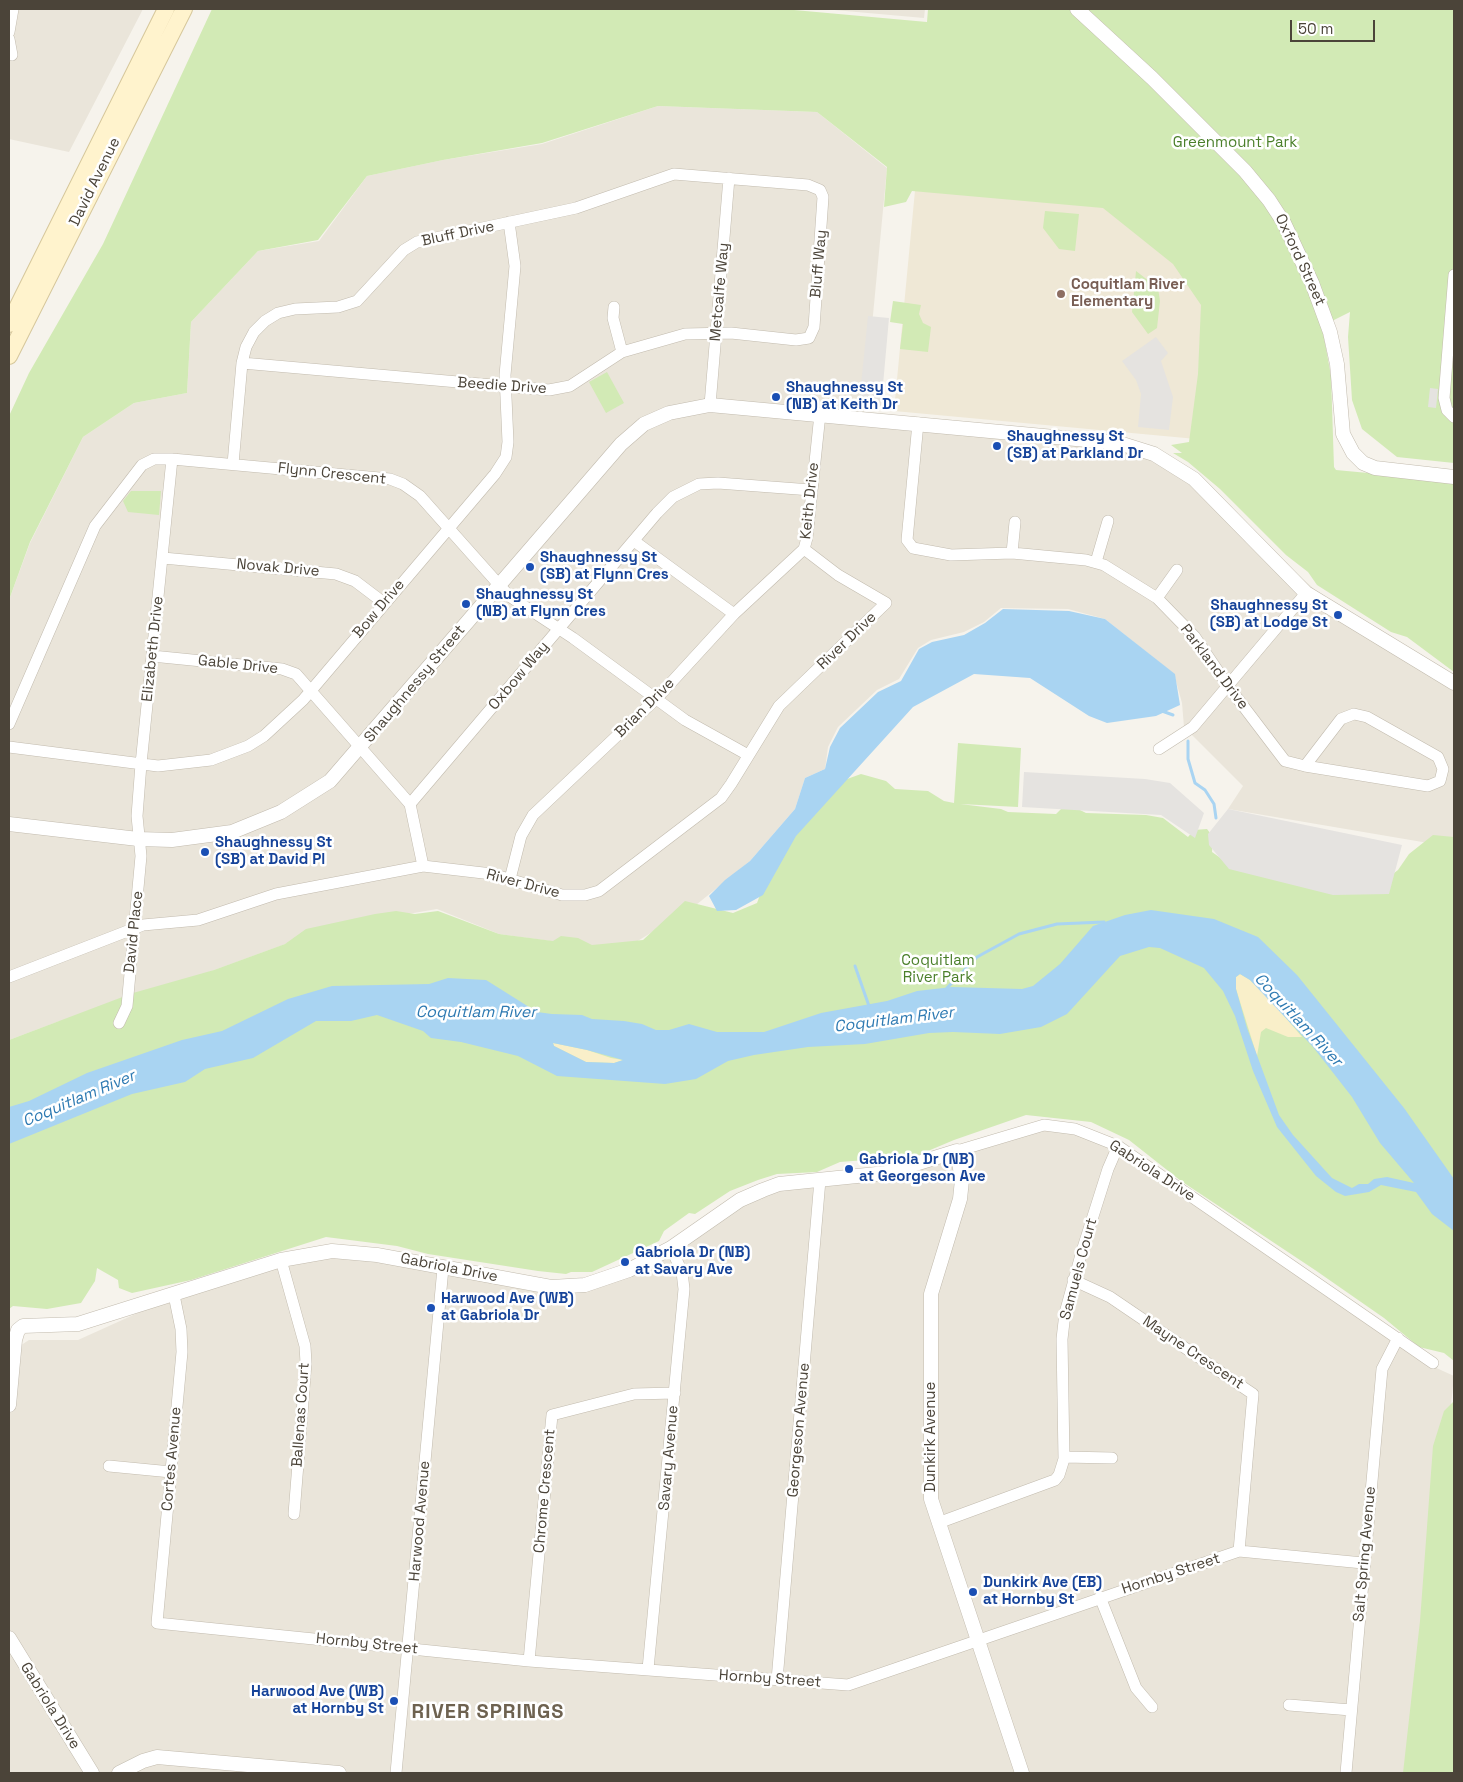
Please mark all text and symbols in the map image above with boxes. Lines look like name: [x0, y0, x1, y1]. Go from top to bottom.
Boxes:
scale bar: [1293, 10, 1378, 42]
text: 50 m: [1298, 19, 1333, 38]
park label: Greenmount Park: [1173, 134, 1297, 152]
street label: David Avenue: [66, 135, 124, 229]
street label: Oxford Street: [1271, 211, 1329, 309]
street label: Bluff Drive: [420, 218, 496, 250]
street label: Bluff Way: [807, 229, 831, 299]
street label: Metcalfe Way: [707, 242, 733, 342]
place label: Coquitlam River Elementary: [1071, 276, 1185, 311]
marker: Coquitlam River Elementary: [1055, 288, 1067, 300]
street label: Beedie Drive: [457, 374, 547, 398]
place label: Shaughnessy St (NB) at Keith Dr: [786, 379, 903, 414]
marker: Shaughnessy St (NB) at Keith Dr: [770, 391, 782, 403]
place label: Shaughnessy St (SB) at Parkland Dr: [1007, 428, 1144, 463]
marker: Shaughnessy St (SB) at Parkland Dr: [991, 440, 1003, 452]
street label: Flynn Crescent: [277, 459, 387, 489]
street label: Keith Drive: [797, 462, 823, 540]
place label: Shaughnessy St (SB) at Flynn Cres: [540, 549, 669, 584]
street label: Novak Drive: [236, 555, 320, 581]
marker: Shaughnessy St (SB) at Flynn Cres: [524, 561, 536, 573]
street label: Bow Drive: [349, 576, 409, 642]
place label: Shaughnessy St (NB) at Flynn Cres: [476, 586, 606, 621]
street label: Elizabeth Drive: [138, 595, 168, 703]
place label: Shaughnessy St (SB) at Lodge St: [1210, 597, 1328, 632]
marker: Shaughnessy St (NB) at Flynn Cres: [460, 598, 472, 610]
street label: River Drive: [814, 608, 880, 674]
marker: Shaughnessy St (SB) at Lodge St: [1332, 609, 1344, 621]
street label: Parkland Drive: [1176, 621, 1252, 713]
street label: Shaughnessy Street: [361, 622, 469, 746]
street label: Oxbow Way: [485, 638, 553, 714]
street label: Gable Drive: [197, 652, 279, 678]
street label: Brian Drive: [611, 674, 679, 742]
place label: Shaughnessy St (SB) at David Pl: [215, 834, 332, 869]
marker: Shaughnessy St (SB) at David Pl: [199, 846, 211, 858]
street label: River Drive: [484, 866, 562, 902]
street label: David Place: [121, 890, 147, 974]
park label: Coquitlam River Park: [901, 952, 975, 987]
water label: Coquitlam River: [1250, 969, 1346, 1071]
water label: Coquitlam River: [416, 1003, 536, 1023]
water label: Coquitlam River: [833, 1003, 955, 1037]
water label: Coquitlam River: [20, 1067, 138, 1131]
street label: Gabriola Drive: [1106, 1137, 1198, 1205]
place label: Gabriola Dr (NB) at Georgeson Ave: [859, 1151, 986, 1186]
marker: Gabriola Dr (NB) at Georgeson Ave: [843, 1163, 855, 1175]
street label: Samuels Court: [1057, 1216, 1101, 1322]
place label: Gabriola Dr (NB) at Savary Ave: [635, 1244, 750, 1279]
street label: Gabriola Drive: [399, 1250, 499, 1286]
marker: Gabriola Dr (NB) at Savary Ave: [619, 1256, 631, 1268]
place label: Harwood Ave (WB) at Gabriola Dr: [441, 1290, 574, 1325]
marker: Harwood Ave (WB) at Gabriola Dr: [425, 1302, 437, 1314]
street label: Mayne Crescent: [1139, 1313, 1247, 1393]
street label: Ballenas Court: [288, 1362, 314, 1468]
street label: Georgeson Avenue: [784, 1362, 814, 1498]
street label: Dunkirk Avenue: [922, 1382, 940, 1492]
street label: Savary Avenue: [655, 1405, 683, 1511]
street label: Cortes Avenue: [158, 1406, 186, 1512]
street label: Chrome Crescent: [531, 1428, 559, 1554]
street label: Harwood Avenue: [406, 1460, 434, 1582]
street label: Salt Spring Avenue: [1350, 1485, 1380, 1623]
street label: Hornby Street: [1119, 1550, 1223, 1598]
place label: Dunkirk Ave (EB) at Hornby St: [983, 1574, 1102, 1609]
marker: Dunkirk Ave (EB) at Hornby St: [967, 1586, 979, 1598]
street label: Hornby Street: [315, 1630, 419, 1658]
street label: Gabriola Drive: [16, 1659, 84, 1753]
street label: Hornby Street: [718, 1666, 822, 1692]
place label: Harwood Ave (WB) at Hornby St: [251, 1683, 384, 1718]
marker: Harwood Ave (WB) at Hornby St: [388, 1695, 400, 1707]
district label: RIVER SPRINGS: [410, 1701, 566, 1725]

